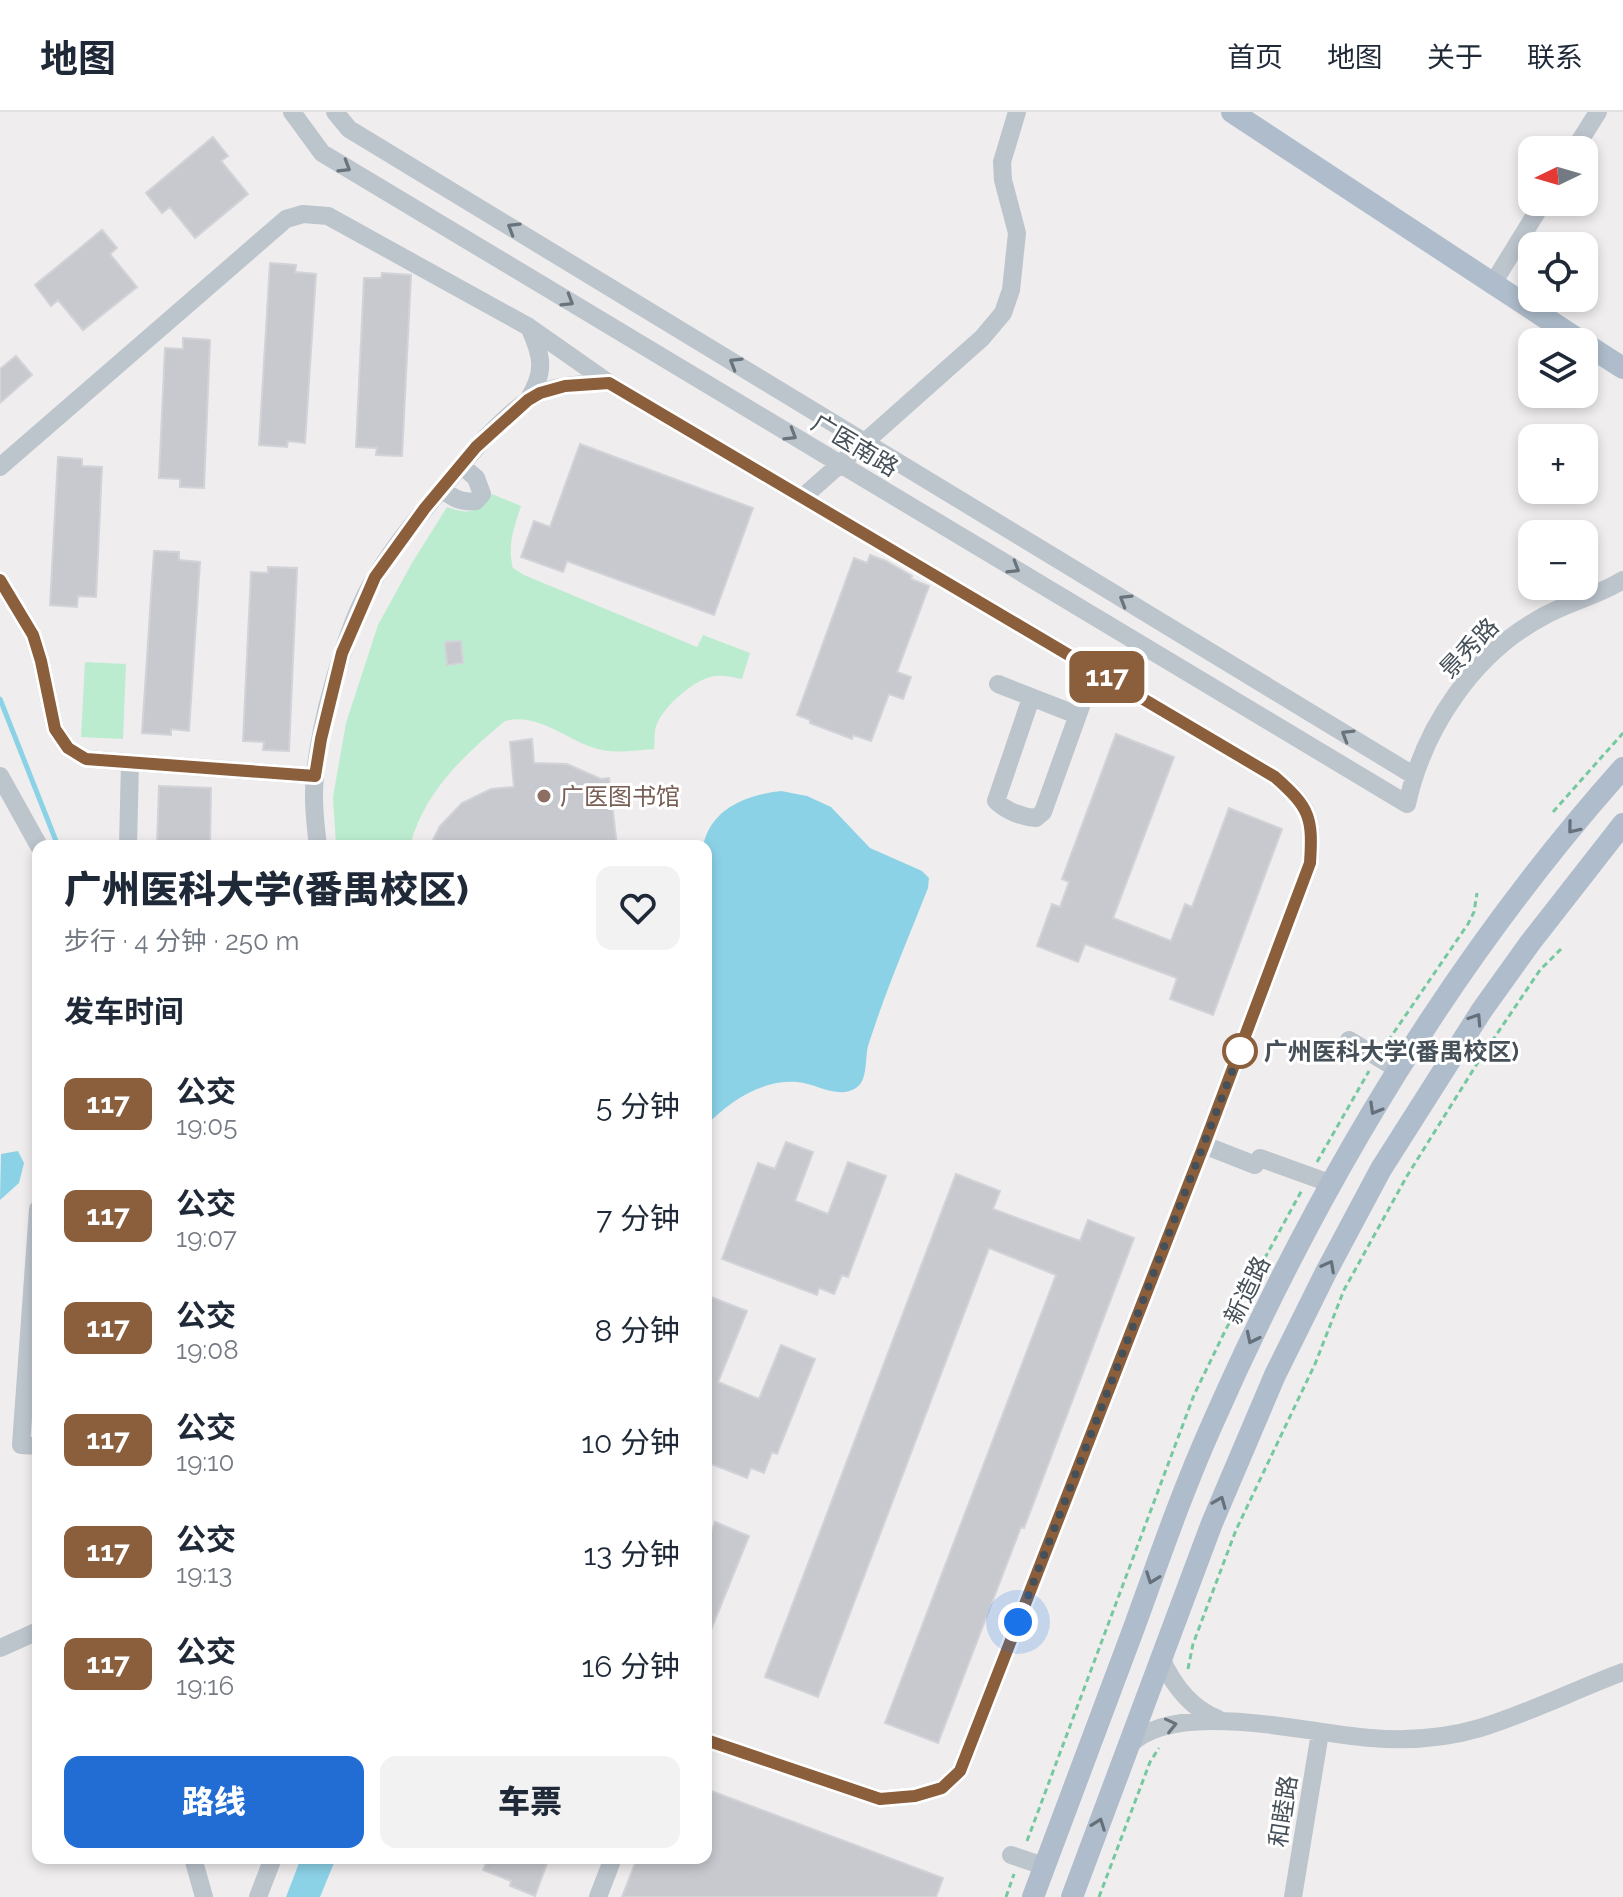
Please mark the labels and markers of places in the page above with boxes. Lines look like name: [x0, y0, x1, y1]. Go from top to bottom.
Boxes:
place label: 广医图书馆: [560, 782, 680, 811]
marker: 广医图书馆: [535, 787, 553, 805]
marker: 广州医科大学(番禺校区): [1223, 1034, 1257, 1068]
place label: 广州医科大学(番禺校区): [1264, 1037, 1519, 1066]

